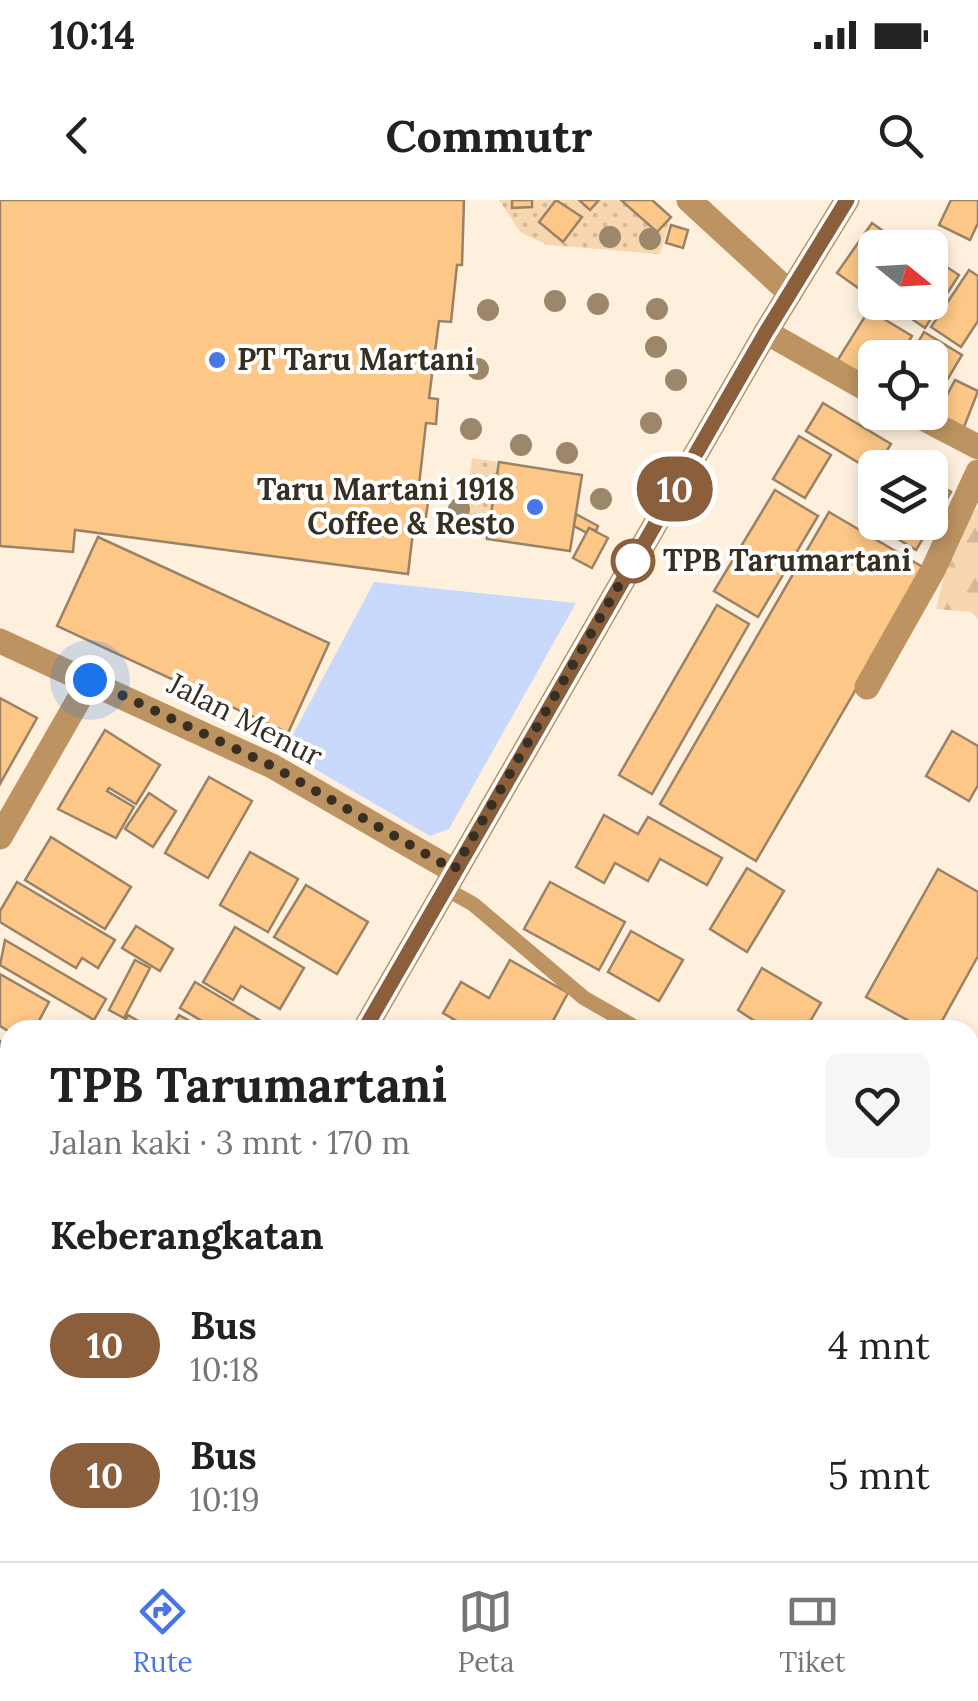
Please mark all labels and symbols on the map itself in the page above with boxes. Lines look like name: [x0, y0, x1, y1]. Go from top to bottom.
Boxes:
north arrow: [858, 230, 948, 320]
place label: PT Taru Martani: [237, 340, 475, 378]
marker: PT Taru Martani: [206, 349, 228, 371]
line badge: 10: [630, 456, 720, 522]
place label: Taru Martani 1918 Coffee & Resto: [257, 470, 515, 542]
marker: Taru Martani 1918 Coffee & Resto: [524, 496, 546, 518]
marker: TPB Tarumartani: [612, 540, 654, 582]
place label: TPB Tarumartani: [663, 541, 911, 579]
your location: [65, 655, 115, 705]
street label: Jalan Menur: [161, 663, 329, 774]

